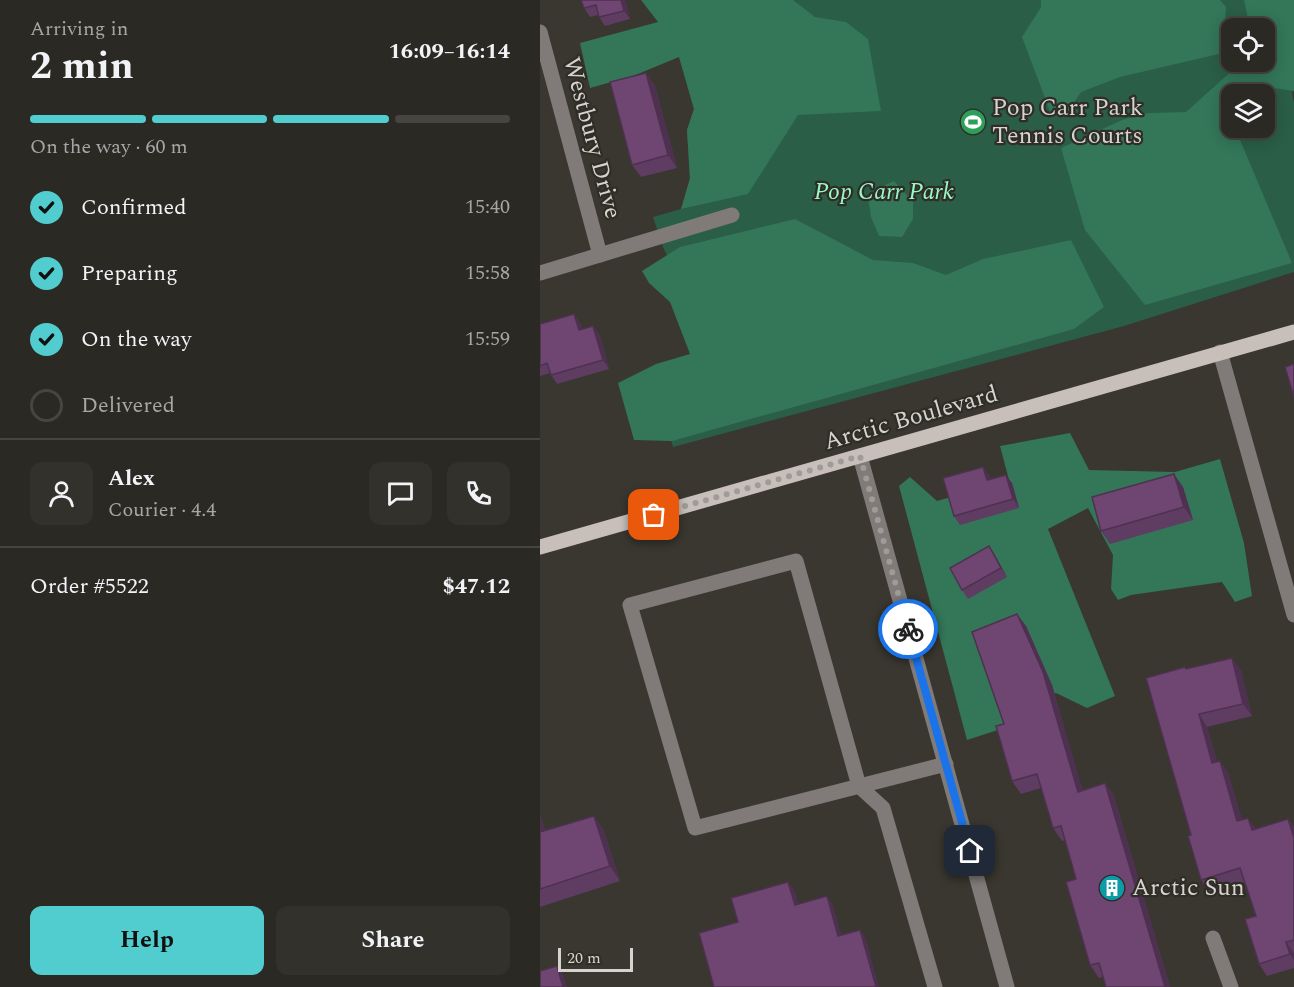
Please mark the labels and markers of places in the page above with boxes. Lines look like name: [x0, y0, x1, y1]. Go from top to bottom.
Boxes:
place label: Pop Carr Park Tennis Courts: [992, 90, 1143, 154]
sports icon: Pop Carr Park Tennis Courts: [958, 107, 988, 137]
pin: [628, 489, 679, 540]
pin: [944, 825, 995, 876]
place label: Arctic Sun: [1132, 870, 1245, 906]
building icon: Arctic Sun: [1097, 873, 1127, 903]

